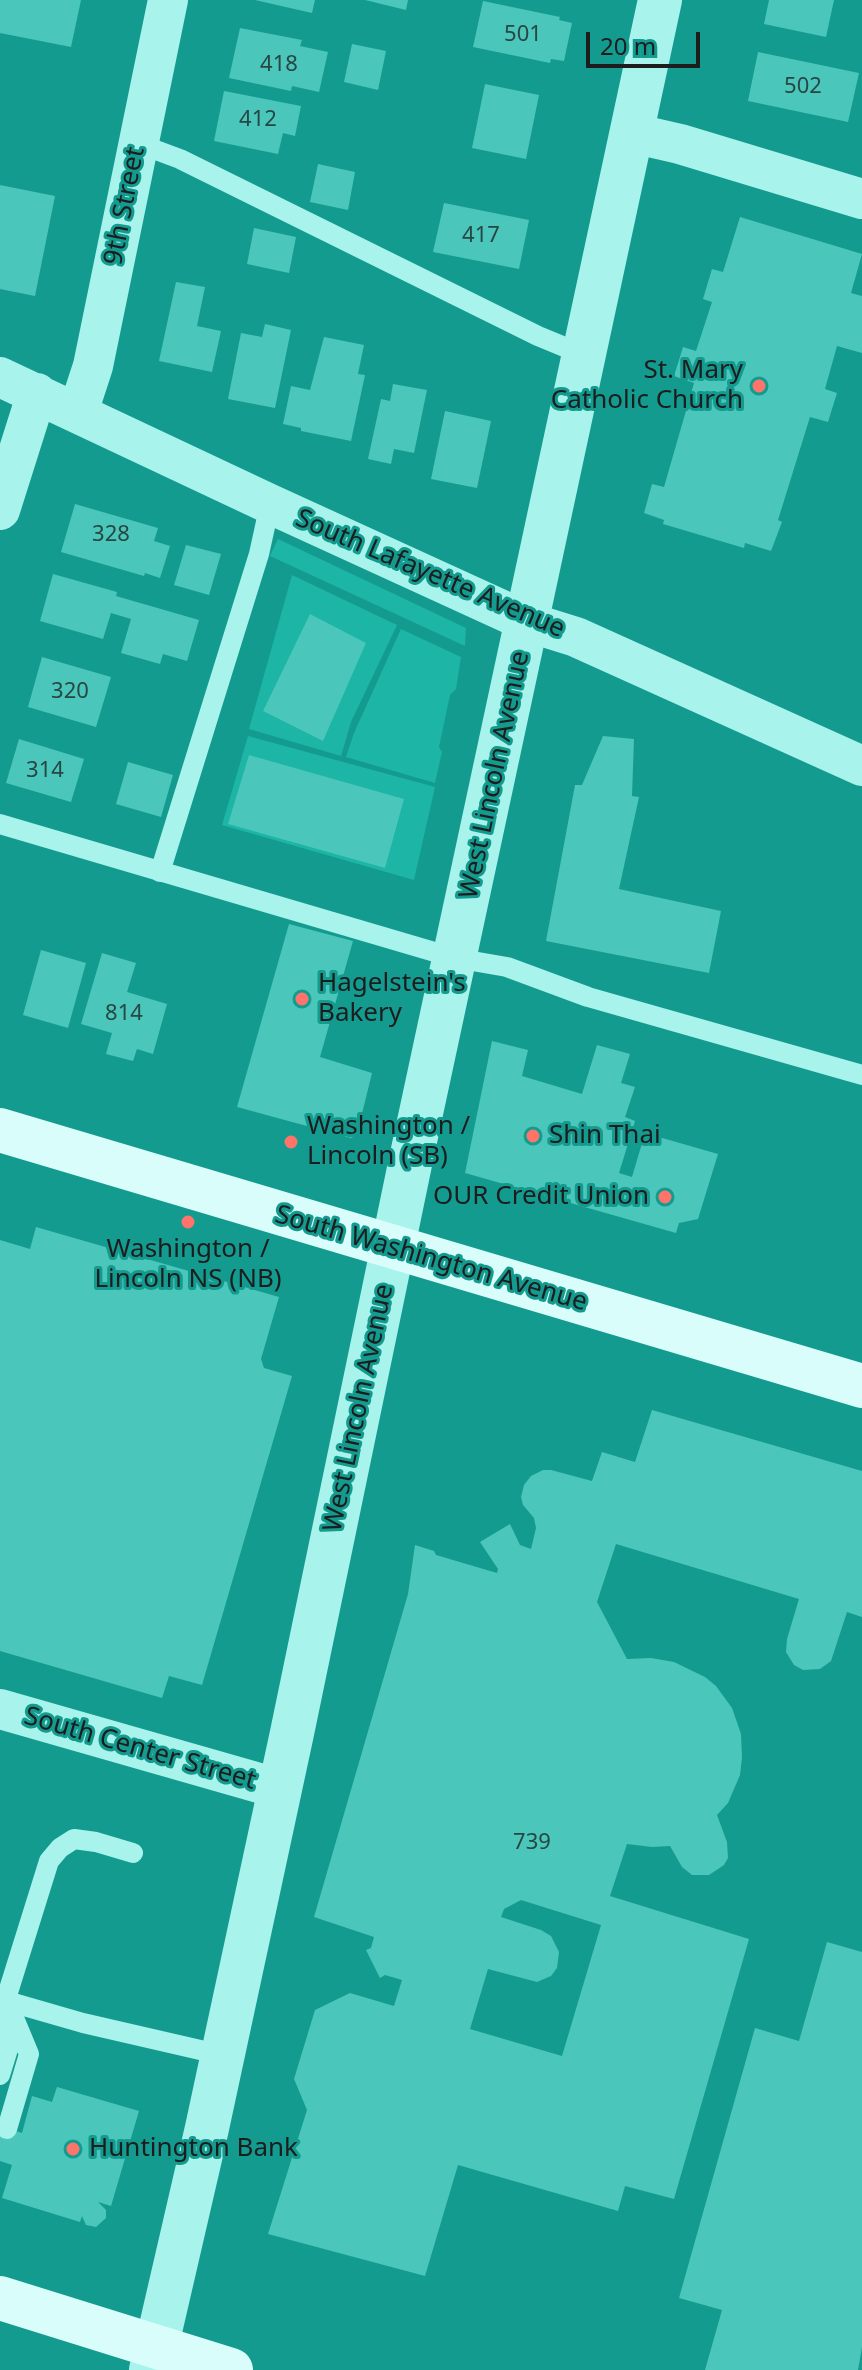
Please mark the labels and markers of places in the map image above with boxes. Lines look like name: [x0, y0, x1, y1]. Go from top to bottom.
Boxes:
place label: St. Mary Catholic Church: [551, 355, 743, 416]
marker: St. Mary Catholic Church: [750, 377, 768, 395]
place label: Hagelstein's Bakery: [318, 968, 466, 1030]
marker: Hagelstein's Bakery: [293, 990, 311, 1008]
place label: Washington / Lincoln (SB): [307, 1111, 470, 1172]
place label: Shin Thai: [549, 1120, 661, 1152]
marker: Shin Thai: [524, 1127, 542, 1145]
marker: Washington / Lincoln (SB): [282, 1133, 300, 1151]
place label: OUR Credit Union: [433, 1181, 649, 1213]
marker: OUR Credit Union: [656, 1188, 674, 1206]
marker: Washington / Lincoln NS (NB): [179, 1213, 197, 1231]
place label: Washington / Lincoln NS (NB): [94, 1234, 282, 1296]
place label: Huntington Bank: [89, 2133, 298, 2165]
marker: Huntington Bank: [64, 2140, 82, 2158]

